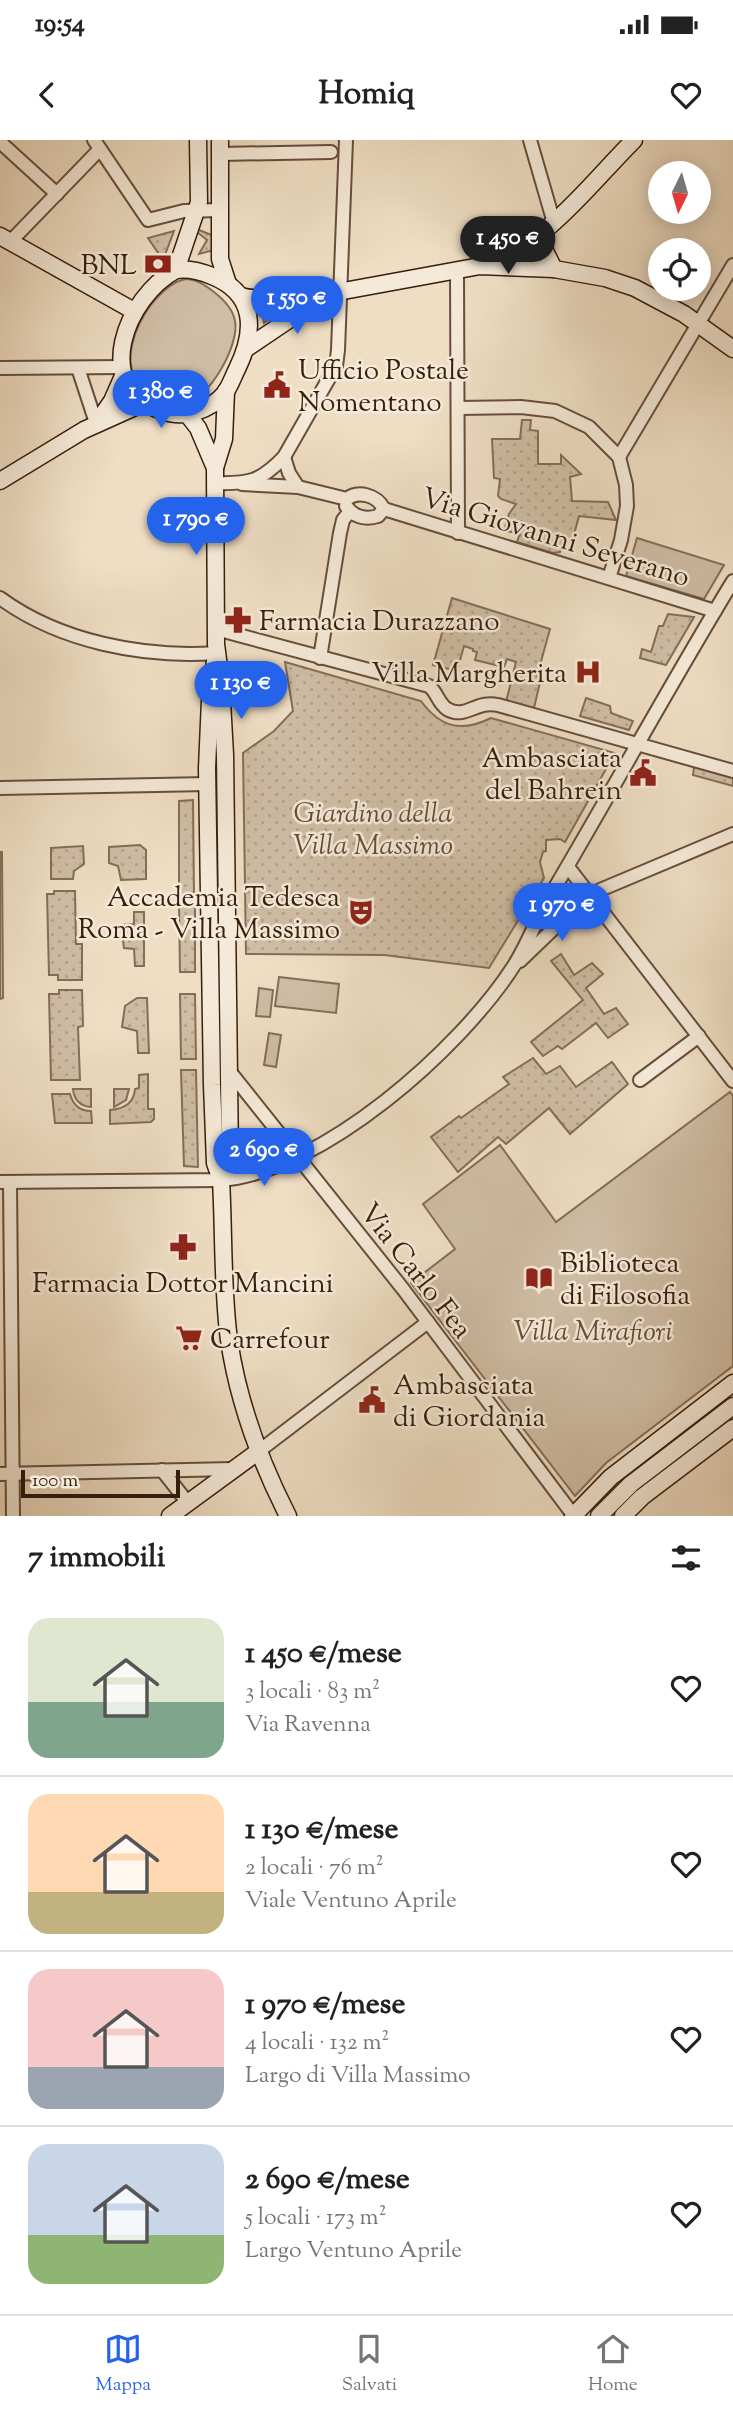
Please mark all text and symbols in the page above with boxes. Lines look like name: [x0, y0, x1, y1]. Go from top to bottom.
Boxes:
text: 19:54: [35, 6, 85, 43]
text: Homiq: [318, 72, 415, 118]
icon: back: [28, 76, 66, 114]
icon: heart: [667, 76, 705, 114]
north arrow: [648, 161, 710, 224]
map controls: [648, 161, 711, 301]
pin: 1 450 €: [443, 216, 573, 276]
text: 1 450 €: [476, 222, 540, 255]
button: locate: [648, 238, 711, 301]
place label: BNL: [81, 247, 137, 287]
bank icon: BNL: [143, 249, 173, 279]
pin: 1 550 €: [232, 276, 362, 336]
text: 1 550 €: [267, 282, 327, 315]
place label: Ufficio Postale Nomentano: [298, 352, 469, 424]
pin: 1 380 €: [96, 370, 226, 430]
public building icon: Ufficio Postale Nomentano: [262, 370, 292, 400]
text: 1 380 €: [129, 376, 193, 409]
street label: Via Giovanni Severano: [416, 479, 694, 599]
pin: 1 790 €: [131, 498, 261, 557]
text: 1 790 €: [163, 503, 229, 536]
place label: Farmacia Durazzano: [259, 603, 500, 643]
pharmacy icon: Farmacia Durazzano: [223, 605, 253, 635]
place label: Villa Margherita: [371, 655, 567, 695]
hospital icon: Villa Margherita: [573, 657, 603, 687]
pin: 1 130 €: [176, 662, 306, 721]
text: 1 130 €: [211, 667, 271, 700]
place label: Ambasciata del Bahrein: [481, 740, 622, 812]
public building icon: Ambasciata del Bahrein: [628, 758, 658, 788]
park label: Giardino della Villa Massimo: [293, 795, 453, 867]
place label: Accademia Tedesca Roma - Villa Massimo: [78, 879, 340, 951]
pin: 1 970 €: [497, 884, 627, 943]
text: 1 970 €: [529, 889, 595, 922]
theatre icon: Accademia Tedesca Roma - Villa Massimo: [346, 897, 376, 927]
pin: 2 690 €: [199, 1128, 329, 1188]
text: 2 690 €: [229, 1134, 299, 1167]
street label: Via Carlo Fea: [349, 1195, 481, 1348]
pharmacy icon: Farmacia Dottor Mancini: [168, 1232, 198, 1262]
place label: Biblioteca di Filosofia: [560, 1245, 690, 1317]
library icon: Biblioteca di Filosofia: [524, 1263, 554, 1293]
place label: Farmacia Dottor Mancini: [32, 1265, 334, 1305]
park label: Villa Mirafiori: [514, 1313, 672, 1353]
place label: Carrefour: [210, 1321, 330, 1361]
supermarket icon: Carrefour: [174, 1323, 204, 1353]
place label: Ambasciata di Giordania: [393, 1367, 545, 1439]
public building icon: Ambasciata di Giordania: [357, 1385, 387, 1415]
scale bar: [21, 1467, 180, 1499]
text: 100 m: [32, 1468, 78, 1495]
text: 7 immobili: [28, 1537, 165, 1580]
icon: filters: [667, 1539, 705, 1577]
text: 1 450 €/mese: [245, 1633, 402, 1676]
icon: home: [84, 1646, 168, 1730]
icon: heart: [667, 1669, 705, 1707]
text: 3 locali · 83 m²: [245, 1676, 380, 1709]
text: Via Ravenna: [245, 1709, 371, 1742]
text: 1 130 €/mese: [245, 1809, 398, 1852]
icon: home: [84, 1822, 168, 1906]
icon: heart: [667, 1845, 705, 1883]
text: 2 locali · 76 m²: [245, 1852, 384, 1885]
text: Viale Ventuno Aprile: [245, 1885, 457, 1918]
text: 1 970 €/mese: [245, 1984, 405, 2027]
icon: home: [84, 1997, 168, 2081]
icon: heart: [667, 2020, 705, 2058]
text: 4 locali · 132 m²: [245, 2027, 389, 2060]
text: Largo di Villa Massimo: [245, 2060, 471, 2093]
text: 2 690 €/mese: [245, 2159, 410, 2202]
icon: home: [84, 2172, 168, 2256]
icon: heart: [667, 2195, 705, 2233]
text: 5 locali · 173 m²: [245, 2202, 386, 2235]
text: Largo Ventuno Aprile: [245, 2235, 462, 2268]
tab: Mappa: [95, 2330, 151, 2399]
tab: Salvati: [342, 2330, 397, 2399]
tab: Home: [588, 2330, 638, 2399]

